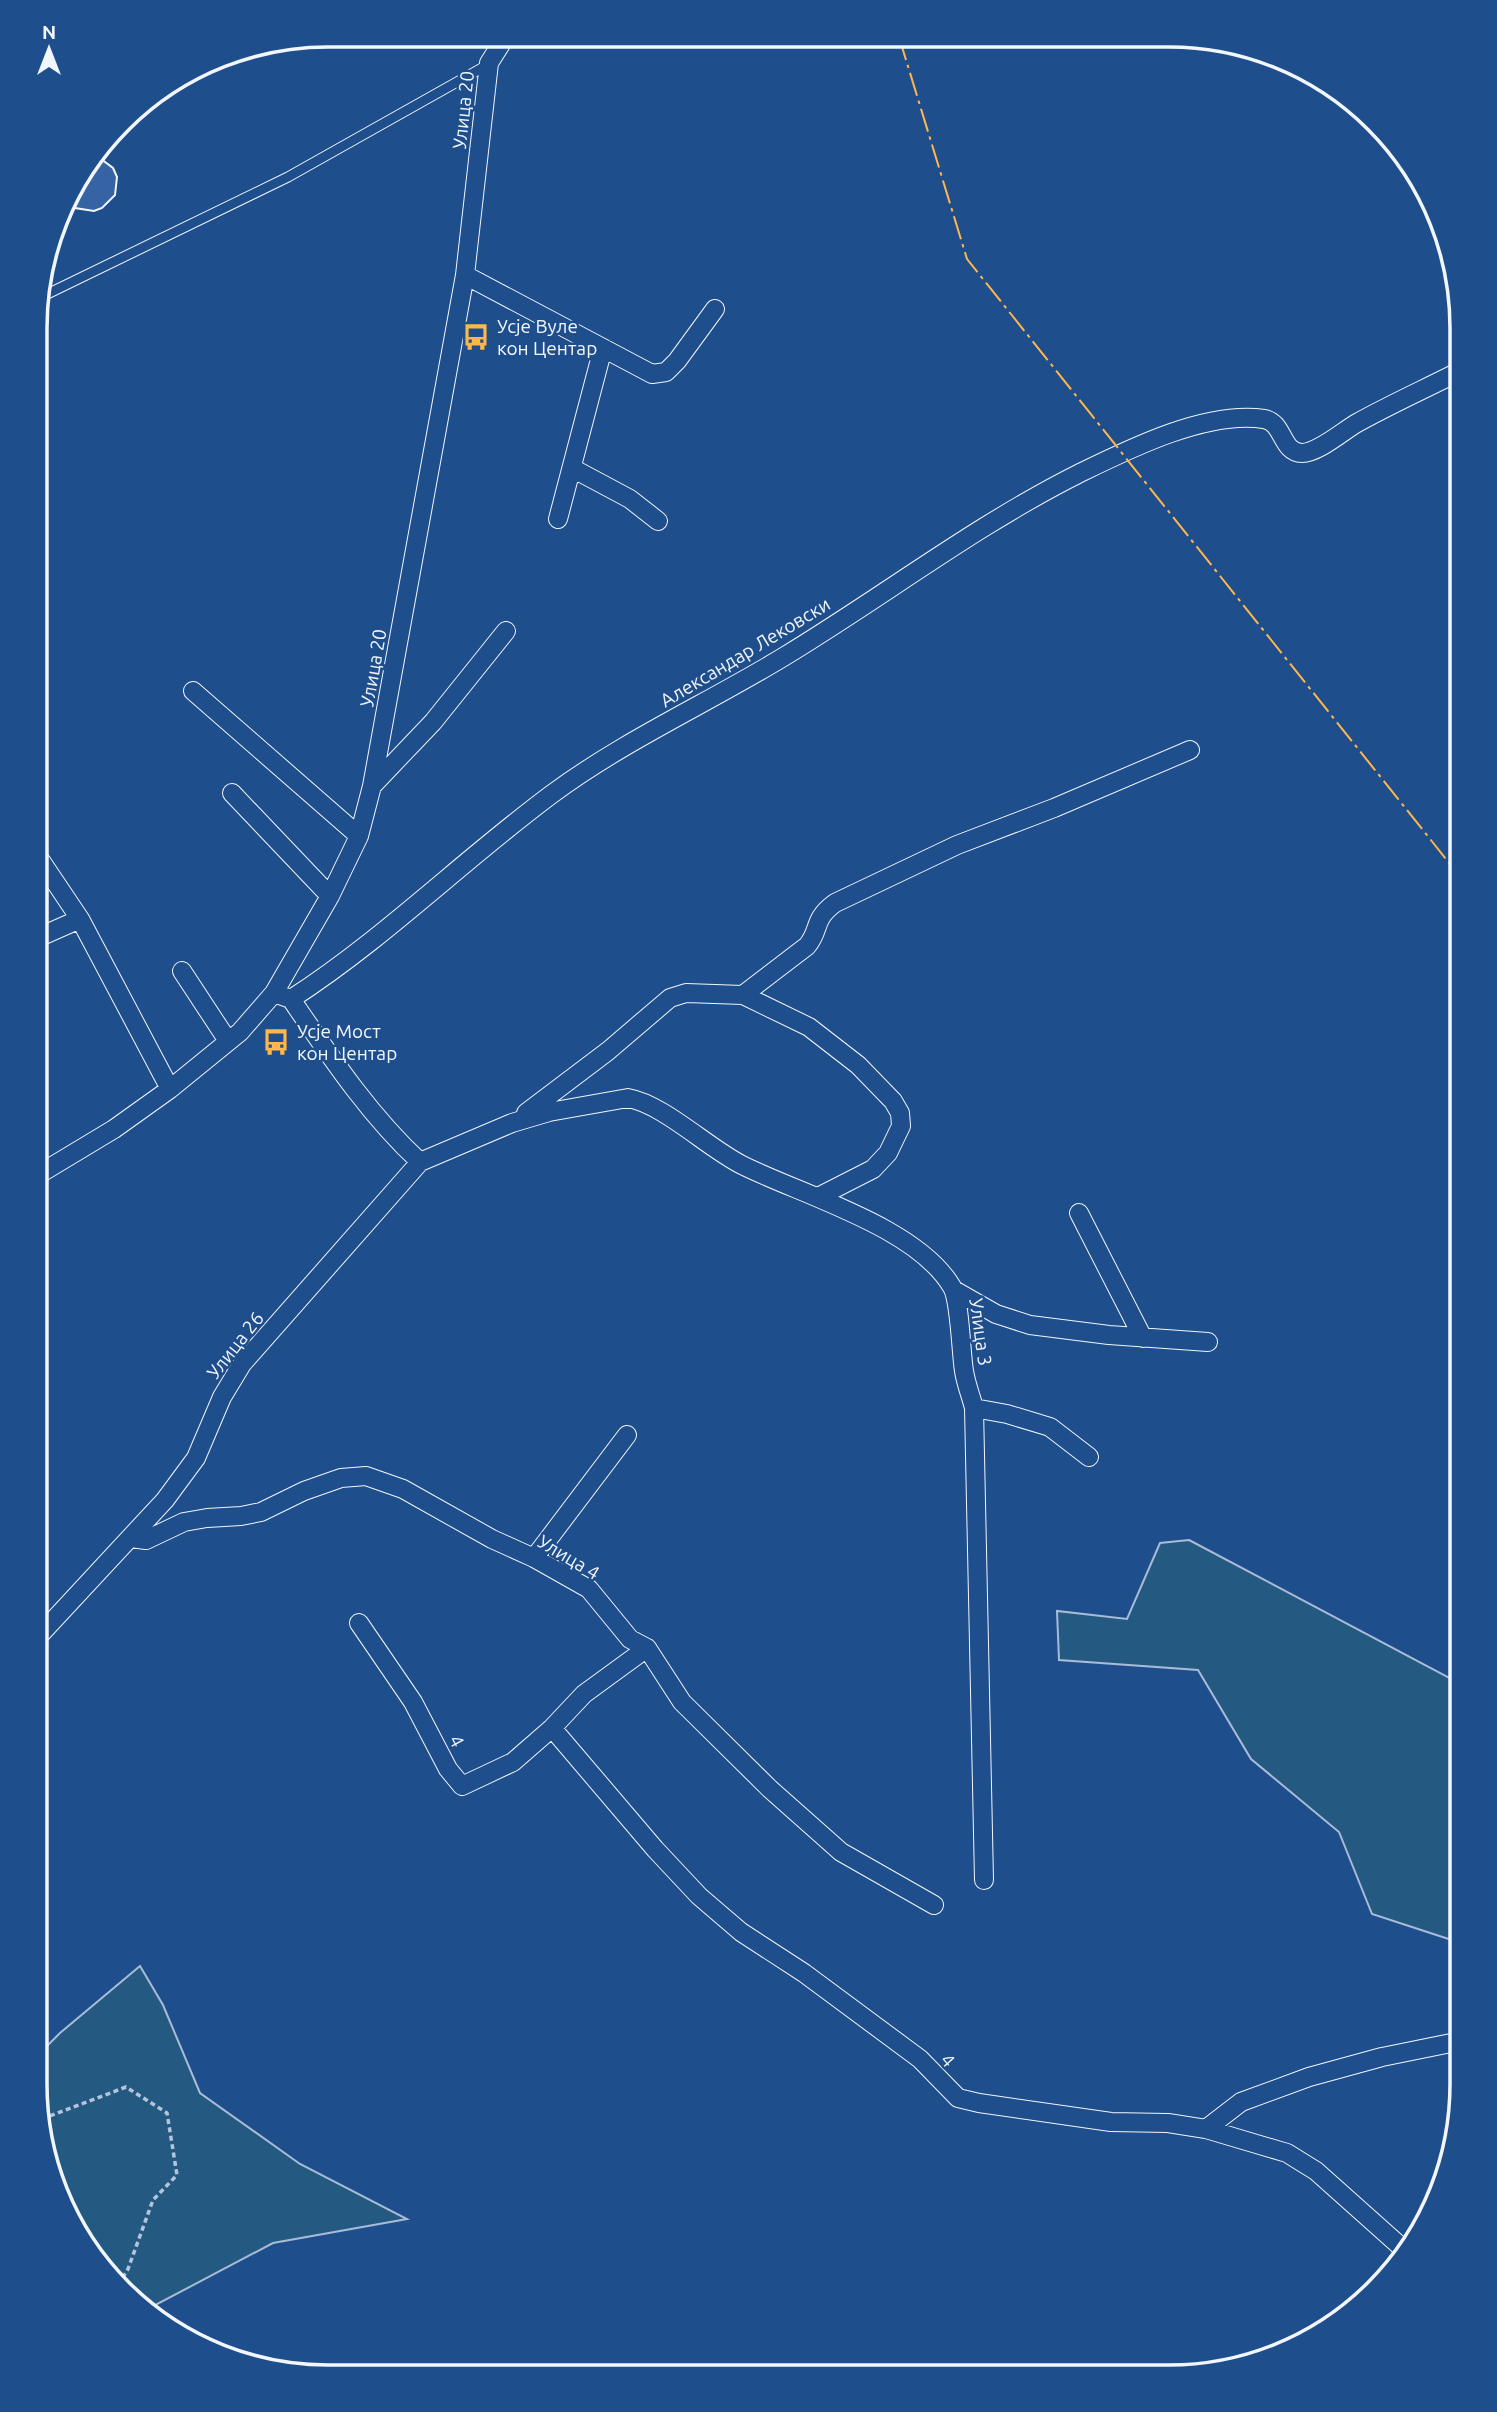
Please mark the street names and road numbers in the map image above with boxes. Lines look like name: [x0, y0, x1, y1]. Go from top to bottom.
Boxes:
street label: Улица 20: [448, 70, 478, 150]
street label: Александар Лековски: [656, 592, 834, 712]
street label: Улица 20: [355, 627, 391, 709]
street label: Улица 3: [965, 1297, 997, 1367]
street label: Улица 26: [202, 1307, 268, 1383]
street label: Улица 4: [534, 1530, 604, 1584]
street label: 4: [445, 1731, 469, 1751]
street label: 4: [936, 2049, 960, 2071]

